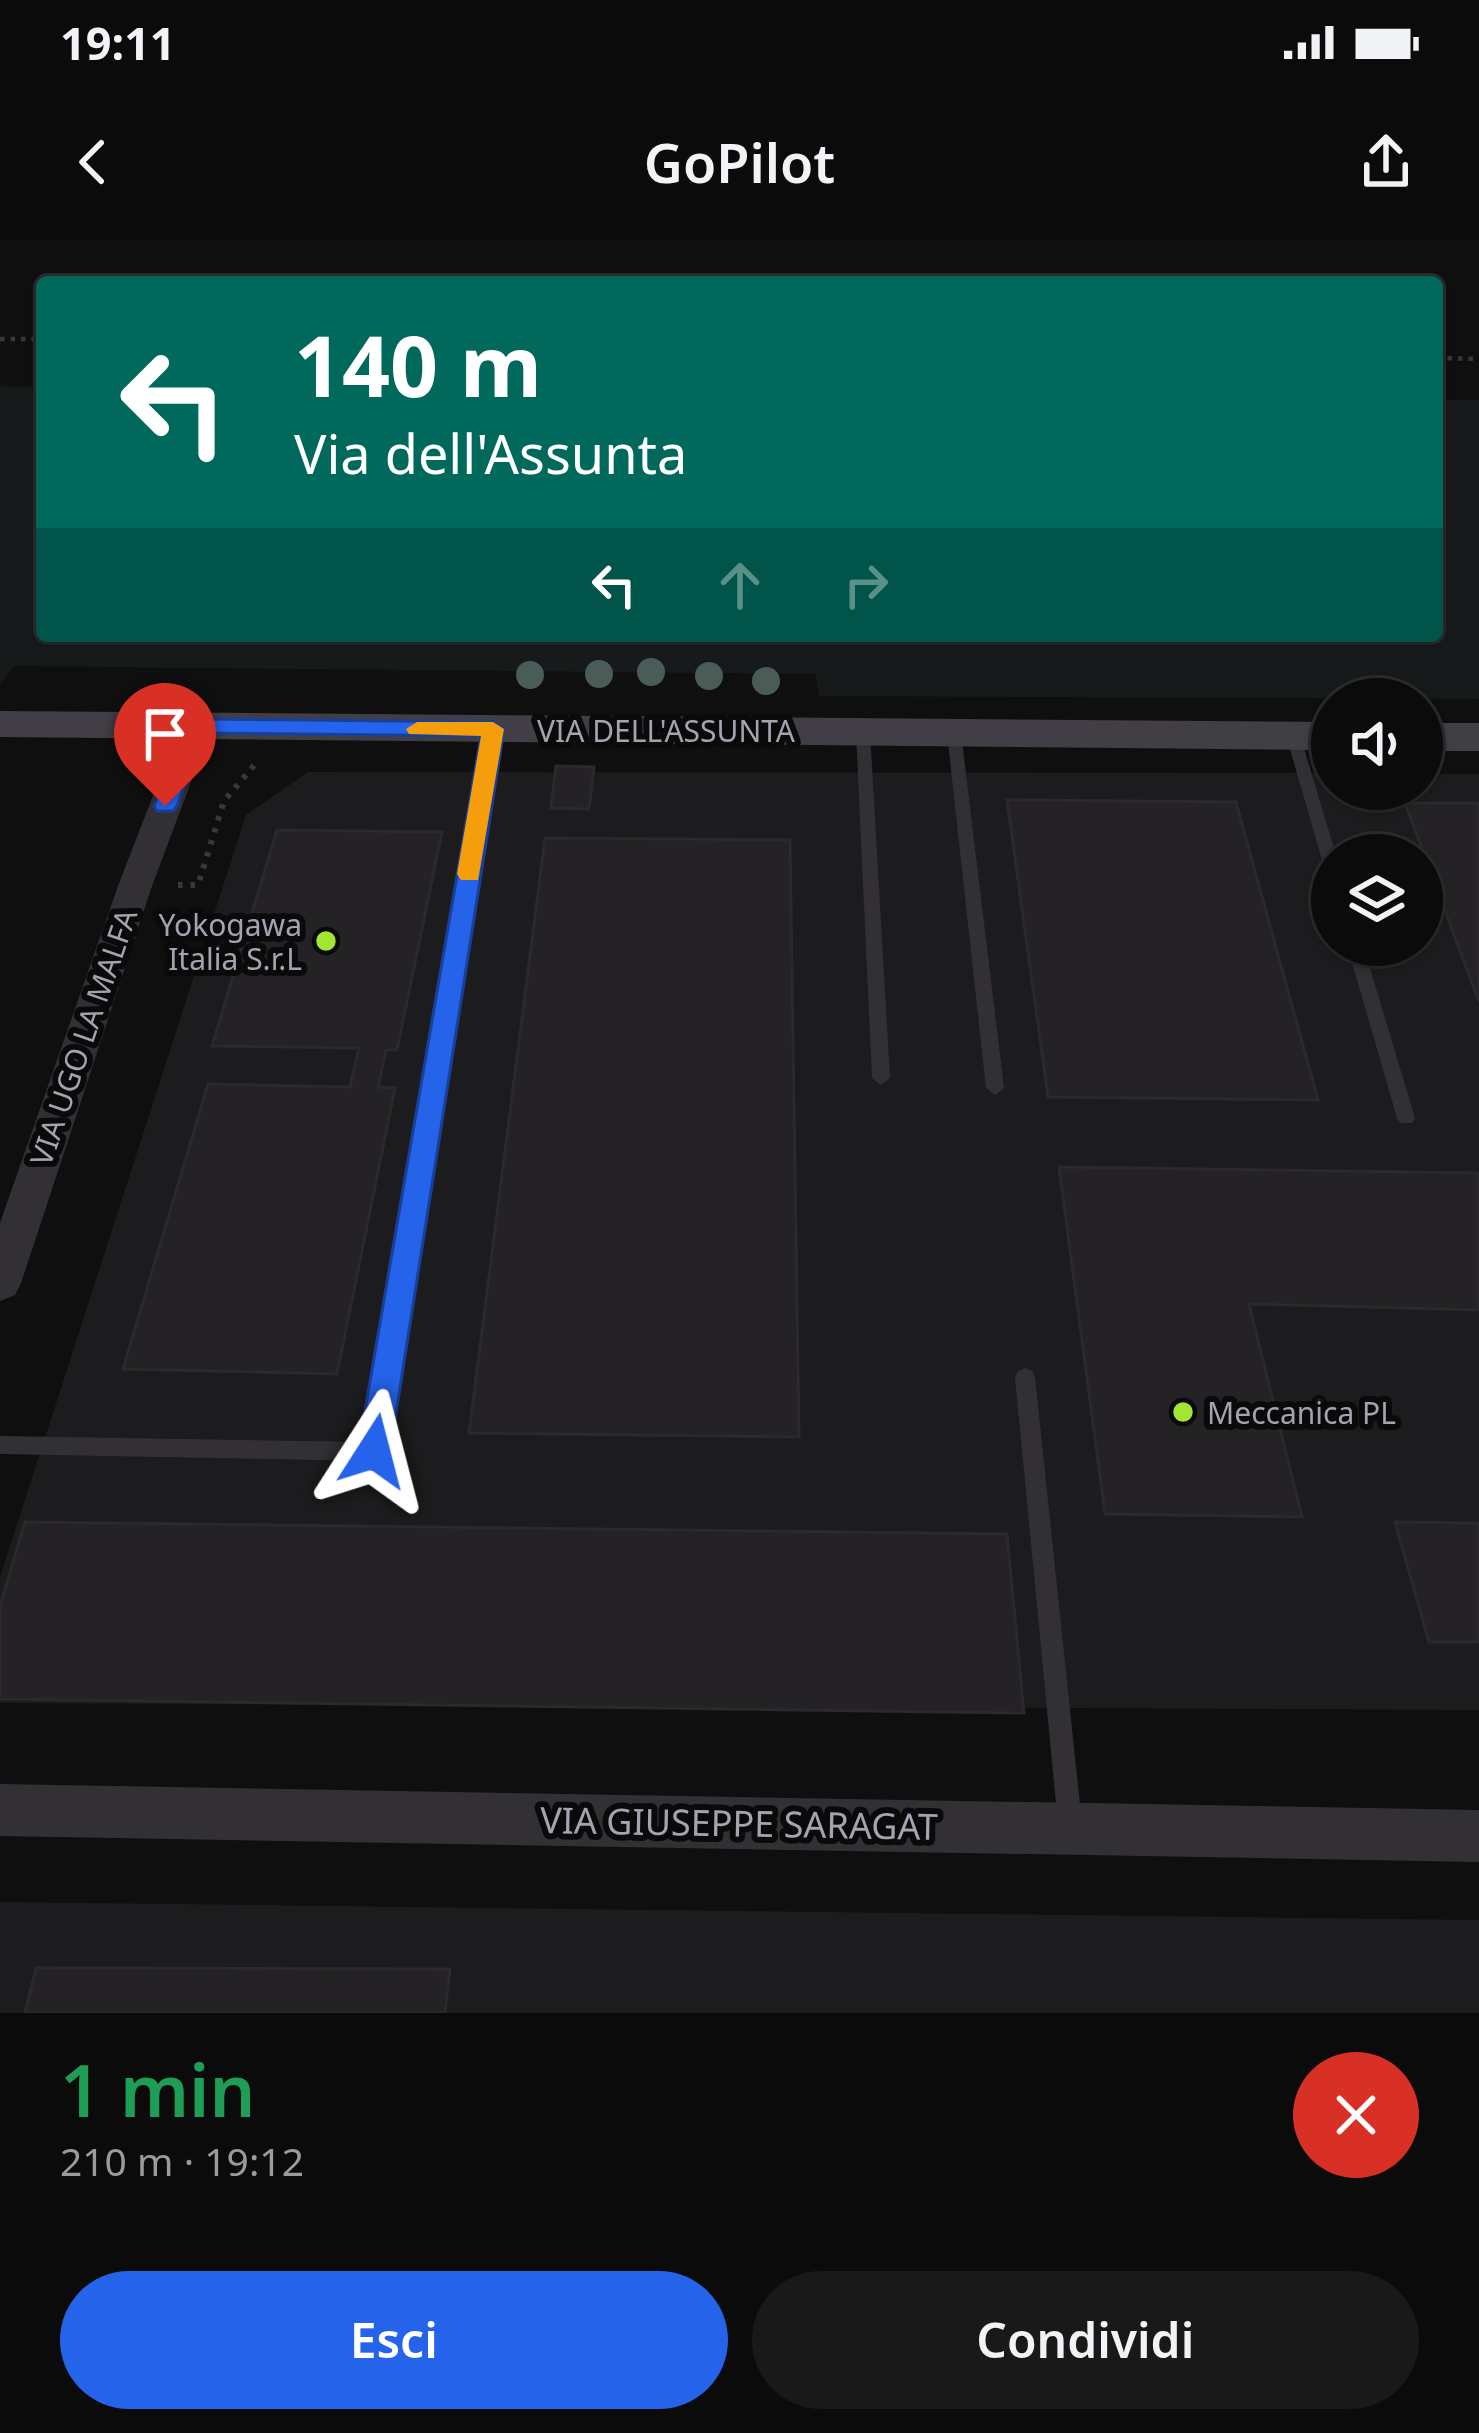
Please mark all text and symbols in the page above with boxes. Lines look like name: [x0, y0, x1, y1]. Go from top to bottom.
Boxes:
text: 19:11: [60, 12, 176, 73]
text: GoPilot: [644, 125, 835, 199]
icon: back: [60, 129, 126, 195]
icon: share: [1353, 129, 1419, 195]
text: 140 m: [294, 307, 542, 422]
icon: left: [96, 324, 252, 480]
text: Via dell'Assunta: [294, 416, 687, 490]
icon: left: [581, 552, 647, 618]
icon: ahead: [707, 552, 773, 618]
icon: right: [833, 552, 899, 618]
map controls: [1311, 678, 1443, 966]
button: sound: [1311, 678, 1443, 810]
pin: [114, 683, 216, 806]
icon: arrive: [132, 701, 198, 767]
street label: VIA DELL'ASSUNTA: [537, 710, 796, 751]
button: layers: [1311, 834, 1443, 966]
street label: VIA UGO LA MALFA: [20, 902, 146, 1171]
place label: Yokogawa Italia S.r.L: [159, 904, 302, 979]
marker: Yokogawa Italia S.r.L: [313, 928, 339, 954]
position arrow: [311, 1388, 437, 1514]
place label: Meccanica PL: [1207, 1392, 1396, 1433]
marker: Meccanica PL: [1170, 1399, 1196, 1425]
street label: VIA GIUSEPPE SARAGAT: [540, 1795, 938, 1851]
text: 1 min: [60, 2040, 255, 2138]
button: close: [1293, 2052, 1419, 2178]
text: 210 m · 19:12: [60, 2134, 304, 2187]
button: Esci: [60, 2271, 728, 2409]
button: Condividi: [752, 2271, 1419, 2409]

